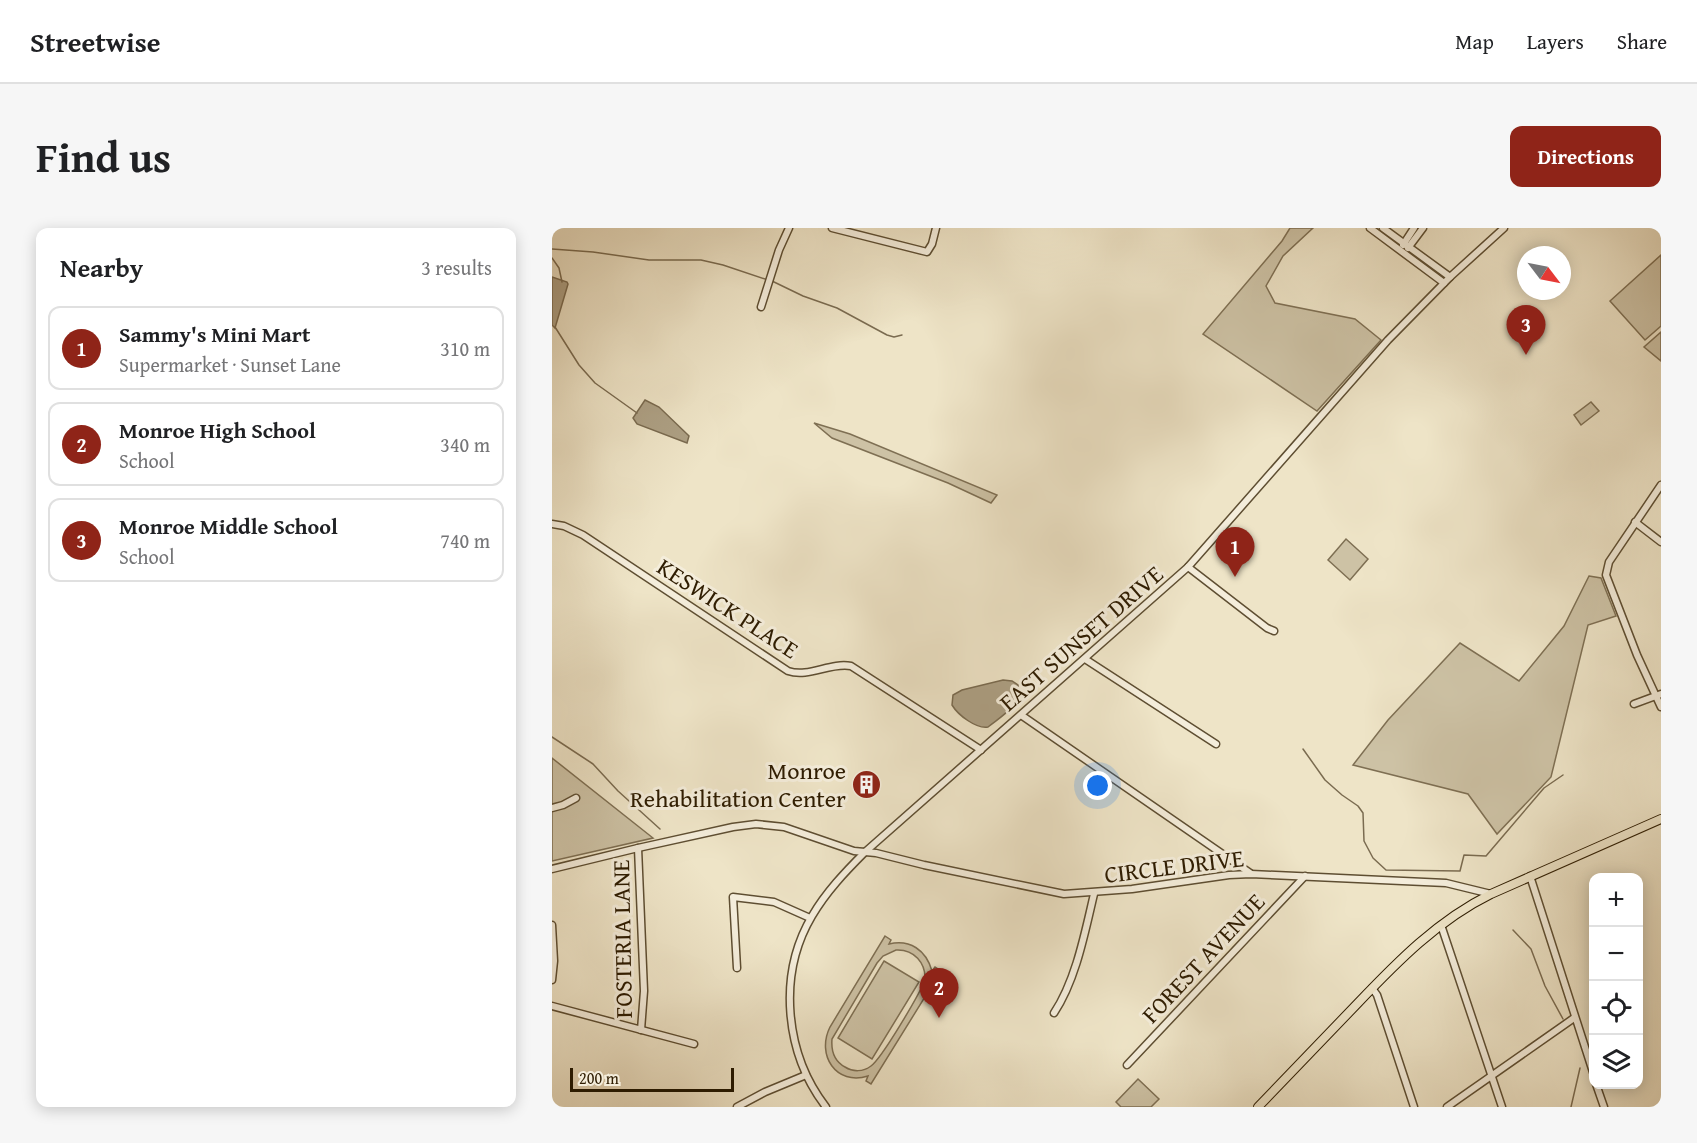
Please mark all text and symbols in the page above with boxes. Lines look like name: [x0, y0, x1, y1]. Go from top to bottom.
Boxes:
text: Streetwise: [30, 21, 160, 62]
text: Map: [1455, 26, 1494, 57]
text: Layers: [1527, 26, 1584, 57]
text: Share: [1617, 26, 1667, 57]
text: Find us: [36, 126, 171, 187]
button: Directions: [1510, 126, 1661, 187]
north arrow: [1517, 246, 1571, 300]
text: Nearby: [60, 248, 143, 287]
text: 3 results: [421, 253, 492, 282]
pin: 3: [1506, 306, 1546, 355]
text: Sammy's Mini Mart: [119, 318, 310, 350]
text: 1: [76, 334, 87, 363]
text: 310 m: [440, 334, 490, 363]
text: Supermarket · Sunset Lane: [119, 350, 341, 379]
text: Monroe High School: [119, 414, 316, 446]
text: 2: [76, 430, 87, 459]
text: 340 m: [440, 430, 490, 459]
text: School: [119, 446, 175, 475]
text: Monroe Middle School: [119, 510, 338, 542]
text: 3: [76, 526, 87, 555]
text: 740 m: [440, 526, 490, 555]
pin: 1: [1216, 528, 1254, 577]
text: School: [119, 542, 175, 571]
street label: KESWICK PLACE: [650, 549, 806, 667]
street label: EAST SUNSET DRIVE: [992, 557, 1170, 719]
place label: Monroe Rehabilitation Center: [630, 753, 846, 816]
building icon: Monroe Rehabilitation Center: [851, 768, 883, 800]
your location: [1083, 771, 1112, 800]
street label: CIRCLE DRIVE: [1102, 840, 1246, 892]
street label: FOSTERIA LANE: [603, 859, 641, 1019]
map controls: [1589, 873, 1643, 1089]
button: +: [1589, 873, 1643, 927]
street label: FOREST AVENUE: [1133, 885, 1273, 1031]
button: −: [1589, 927, 1643, 981]
pin: 2: [920, 968, 958, 1018]
button: locate: [1589, 981, 1643, 1035]
button: layers: [1589, 1035, 1643, 1089]
scale bar: [570, 1065, 734, 1092]
text: 200 m: [579, 1066, 619, 1090]

